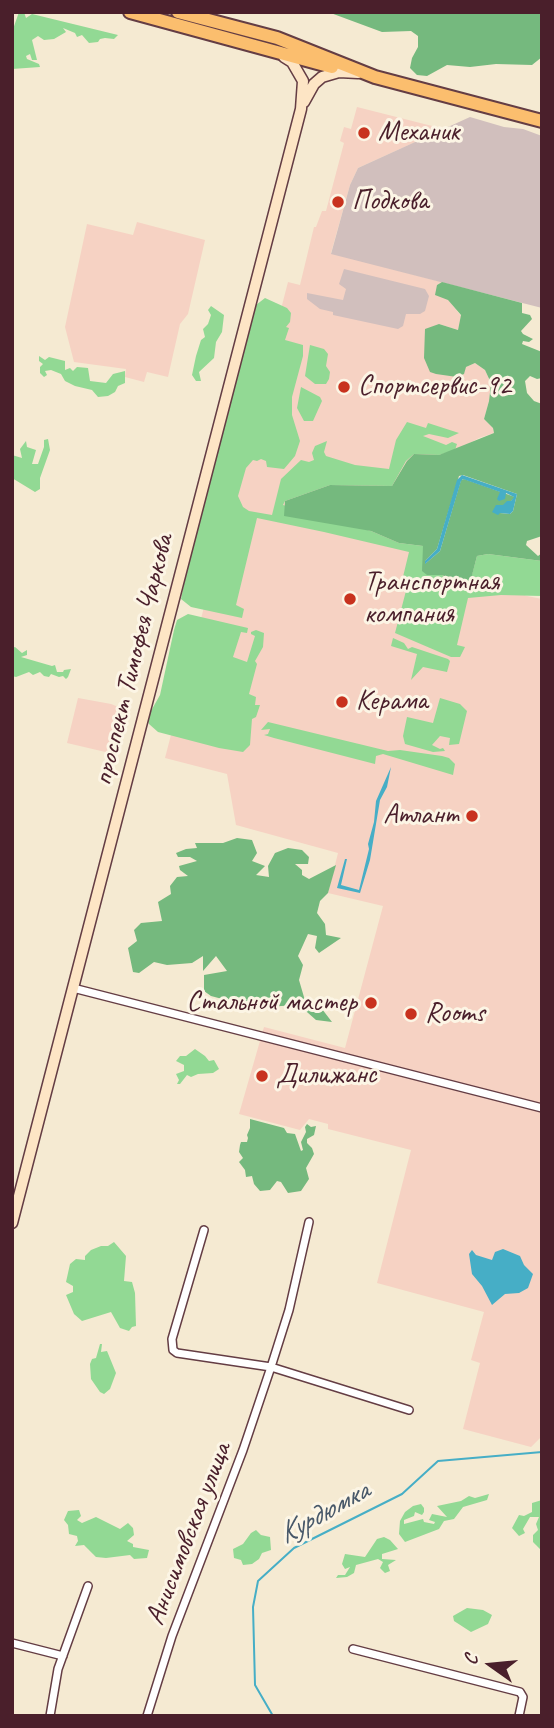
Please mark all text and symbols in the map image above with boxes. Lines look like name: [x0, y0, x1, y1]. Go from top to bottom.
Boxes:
place label: Механик: [378, 116, 459, 150]
marker: Механик: [356, 125, 372, 141]
place label: Подкова: [352, 185, 428, 219]
marker: Подкова: [330, 194, 346, 210]
place label: Спортсервис-92: [358, 370, 511, 404]
marker: Спортсервис-92: [336, 379, 352, 395]
street label: проспект Тимофея Чаркова: [87, 531, 181, 789]
place label: Транспортная компания: [364, 566, 499, 632]
marker: Транспортная компания: [342, 591, 358, 607]
place label: Керама: [356, 685, 428, 719]
marker: Керама: [334, 694, 350, 710]
place label: Атлант: [383, 799, 458, 833]
marker: Атлант: [464, 808, 480, 824]
place label: Стальной мастер: [186, 986, 357, 1020]
marker: Стальной мастер: [363, 995, 379, 1011]
place label: Rooms: [425, 997, 485, 1031]
marker: Rooms: [403, 1006, 419, 1022]
place label: Дилижанс: [276, 1059, 377, 1093]
marker: Дилижанс: [254, 1068, 270, 1084]
street label: Анисимовская улица: [139, 1438, 239, 1630]
water label: Курдюмка: [272, 1473, 376, 1553]
north arrow: [456, 1630, 526, 1700]
text: С: [458, 1652, 484, 1667]

